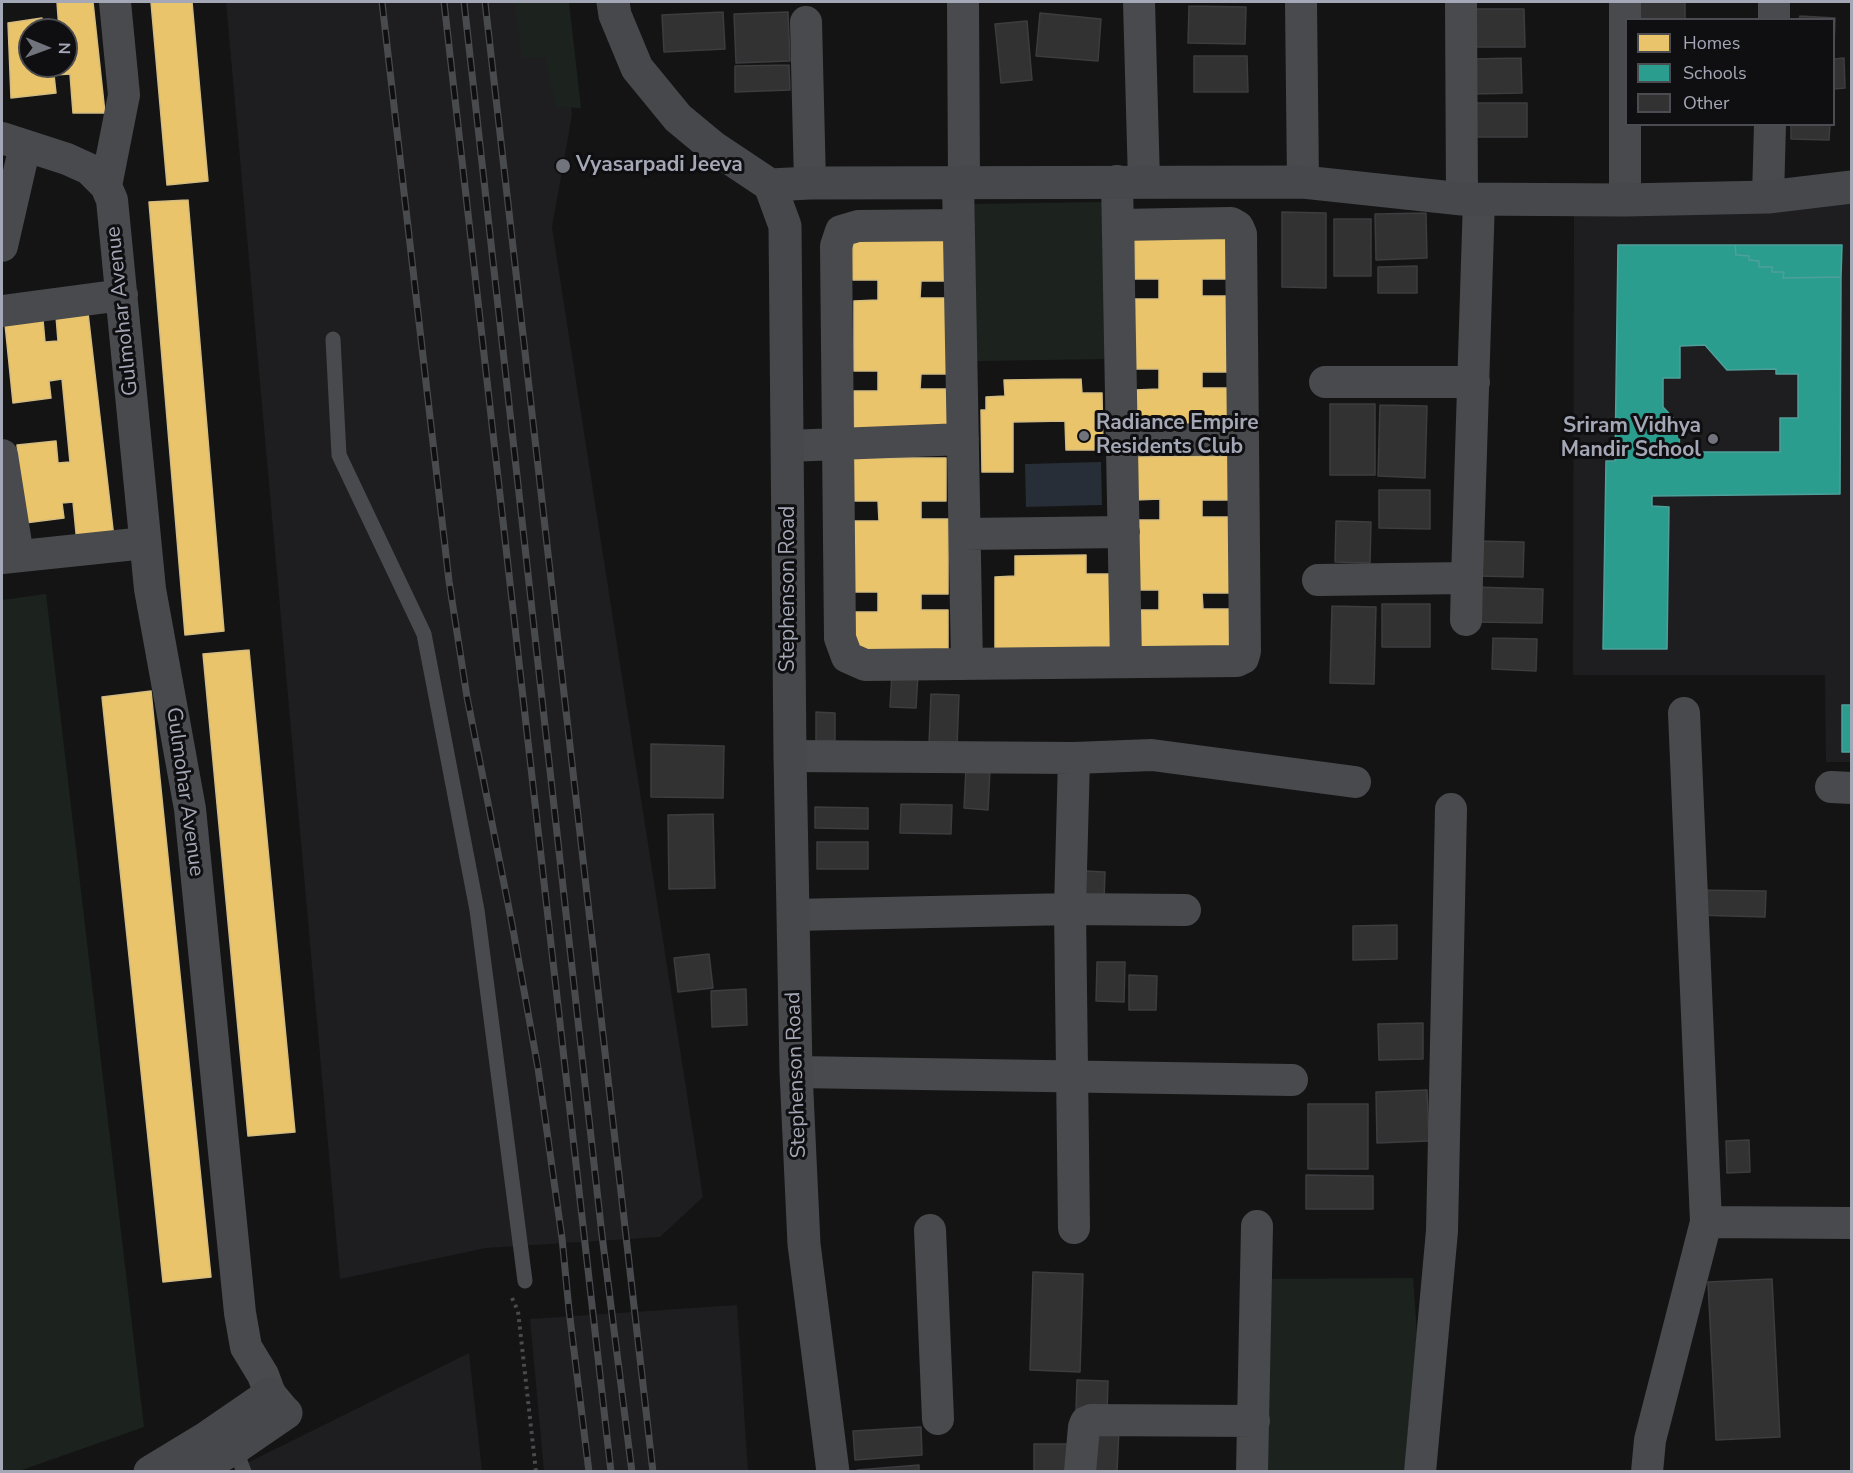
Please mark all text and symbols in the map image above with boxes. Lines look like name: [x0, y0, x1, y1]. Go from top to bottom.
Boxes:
north arrow: [18, 18, 78, 78]
legend: [1625, 18, 1835, 126]
text: Homes: [1683, 31, 1740, 55]
text: N: [53, 42, 75, 54]
text: Schools: [1683, 61, 1747, 85]
text: Other: [1683, 91, 1729, 115]
place label: Vyasarpadi Jeeva: [576, 153, 743, 179]
marker: Vyasarpadi Jeeva: [554, 157, 572, 175]
street label: Gulmohar Avenue: [102, 225, 144, 397]
place label: Radiance Empire Residents Club: [1096, 411, 1259, 461]
place label: Sriram Vidhya Mandir School: [1561, 414, 1701, 464]
marker: Radiance Empire Residents Club: [1077, 429, 1091, 443]
marker: Sriram Vidhya Mandir School: [1706, 432, 1720, 446]
street label: Stephenson Road: [776, 506, 802, 672]
street label: Gulmohar Avenue: [160, 706, 208, 878]
street label: Stephenson Road: [782, 991, 812, 1159]

